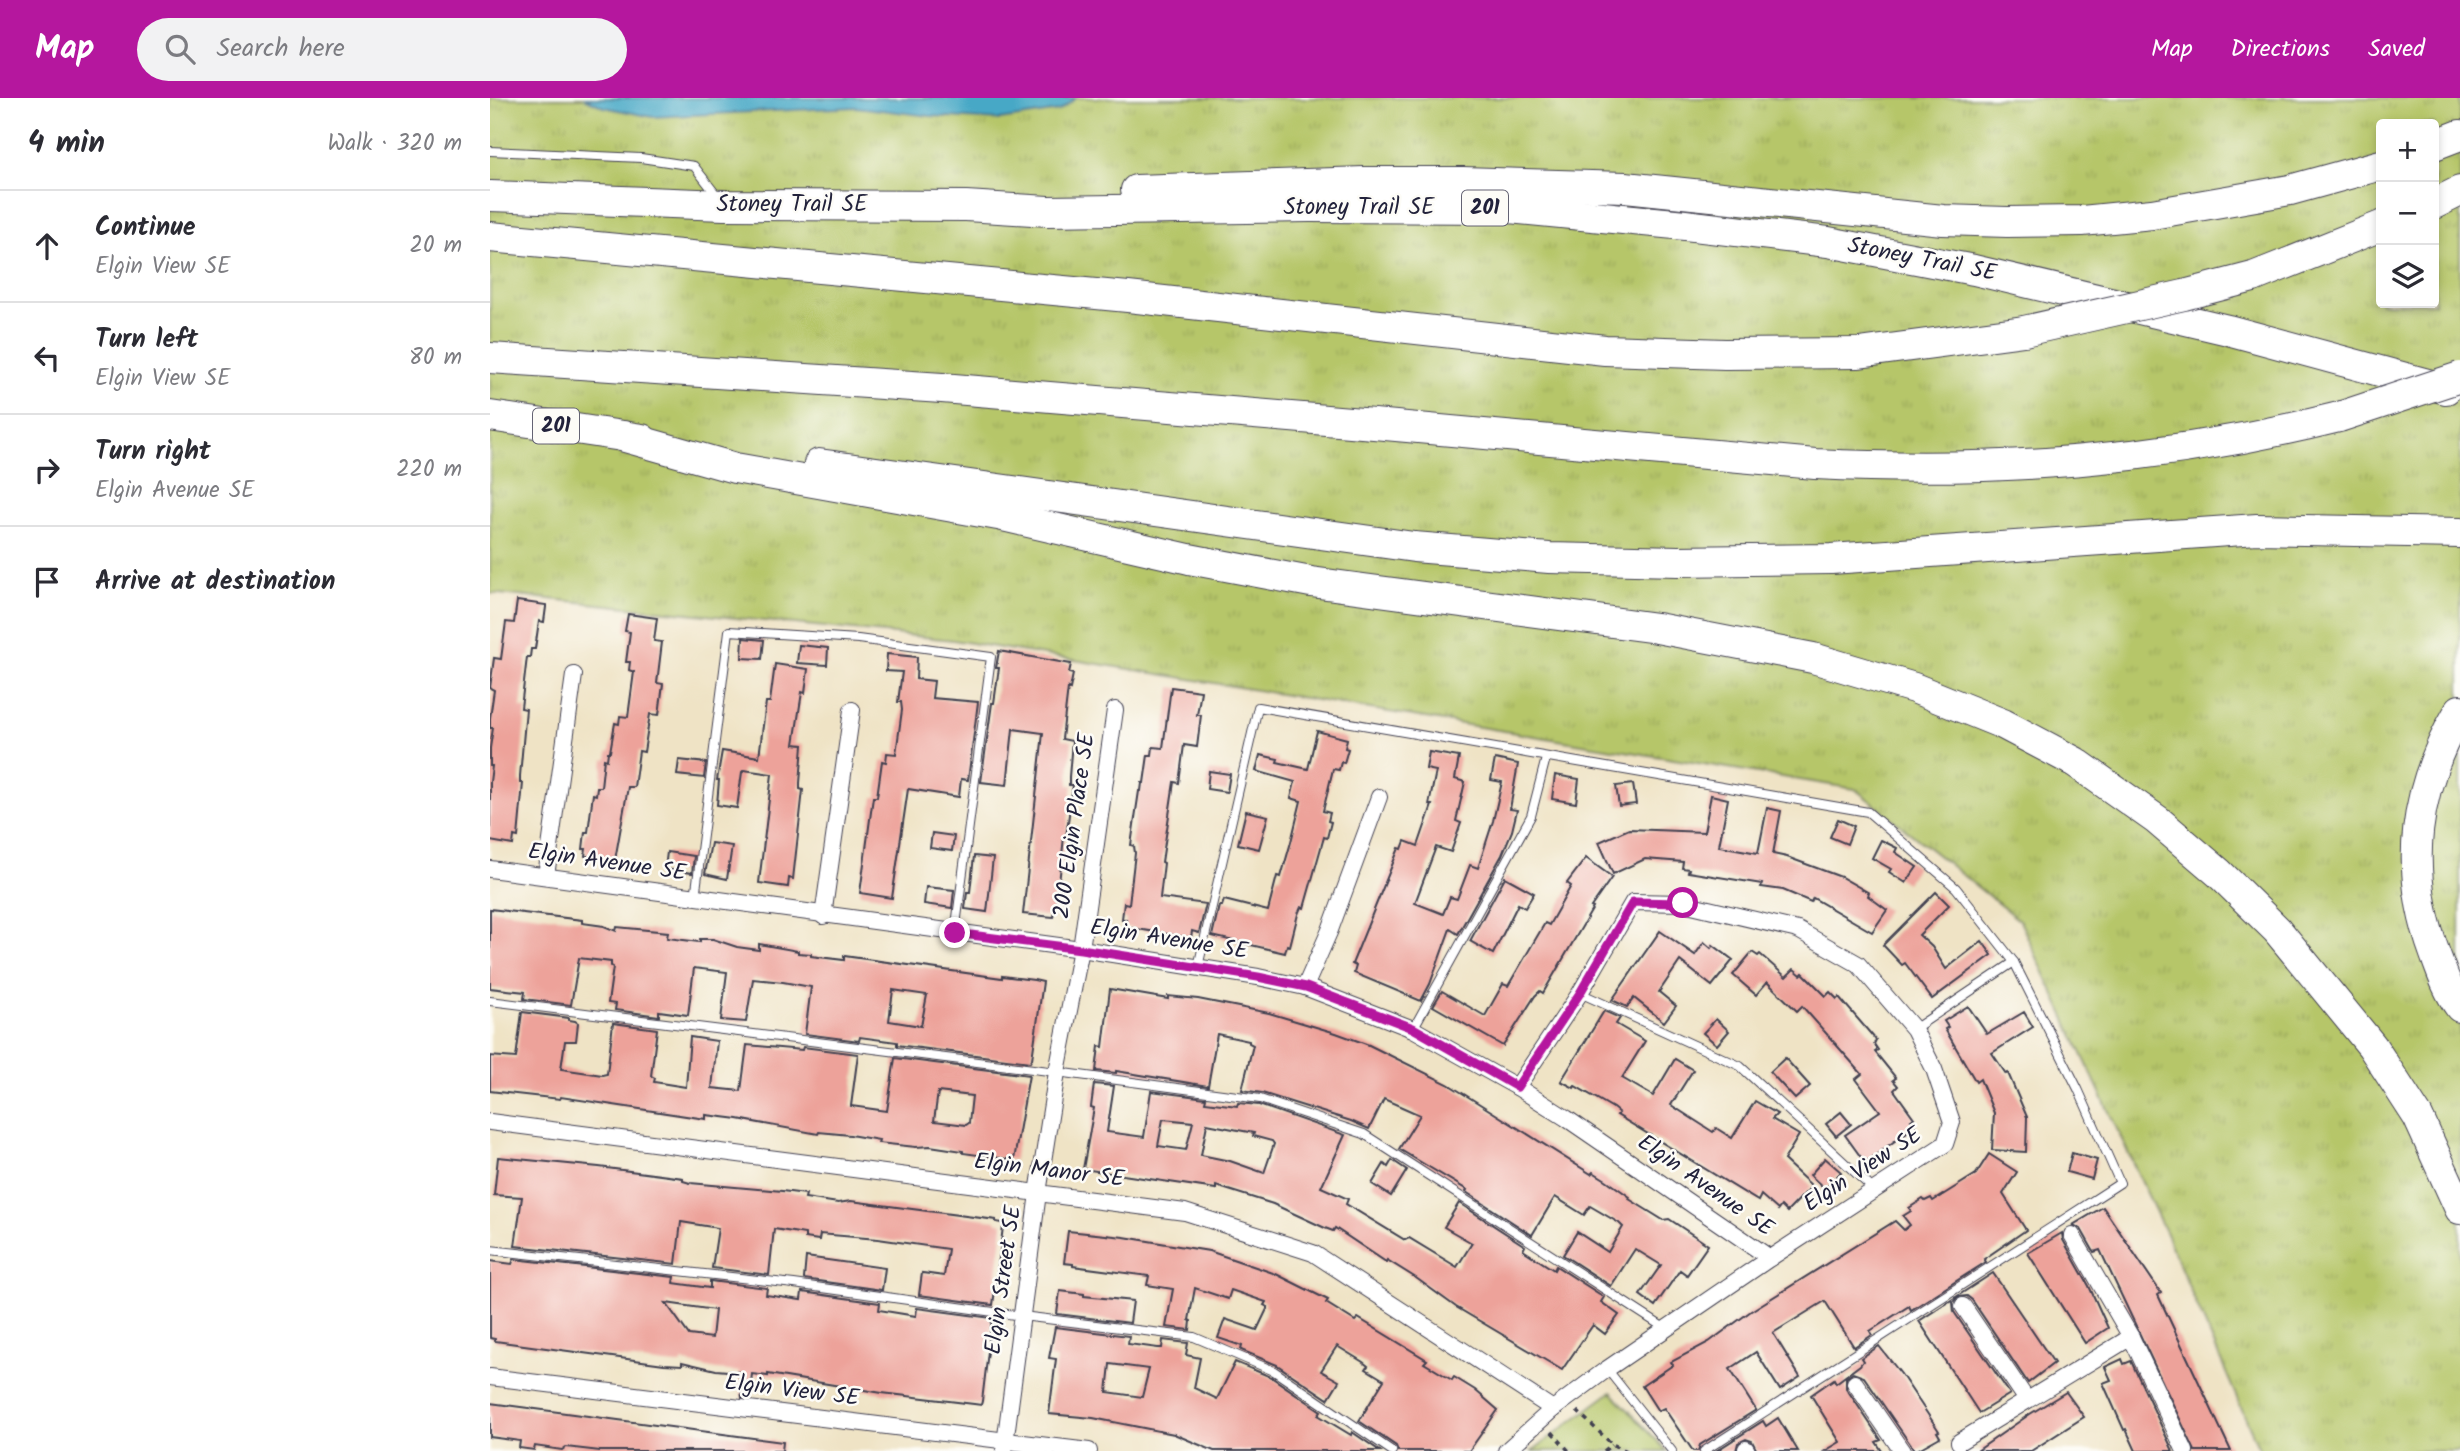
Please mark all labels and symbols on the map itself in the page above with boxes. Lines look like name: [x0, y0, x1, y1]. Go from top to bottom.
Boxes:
street label: Stoney Trail SE: [717, 187, 868, 223]
street label: Stoney Trail SE: [1284, 190, 1435, 226]
road number: 201: [1462, 190, 1508, 226]
street label: Stoney Trail SE: [1845, 228, 2000, 292]
road number: 201: [533, 408, 579, 444]
street label: 200 Elgin Place SE: [1044, 730, 1106, 921]
street label: Elgin Avenue SE: [525, 834, 689, 892]
route start: [1667, 887, 1698, 918]
street label: Elgin Avenue SE: [1087, 910, 1251, 970]
route end: [939, 917, 970, 948]
street label: Elgin View SE: [1796, 1118, 1930, 1222]
street label: Elgin Avenue SE: [1629, 1125, 1781, 1247]
street label: Elgin Manor SE: [972, 1144, 1127, 1198]
street label: Elgin Street SE: [976, 1203, 1032, 1357]
street label: Elgin View SE: [723, 1365, 862, 1417]

